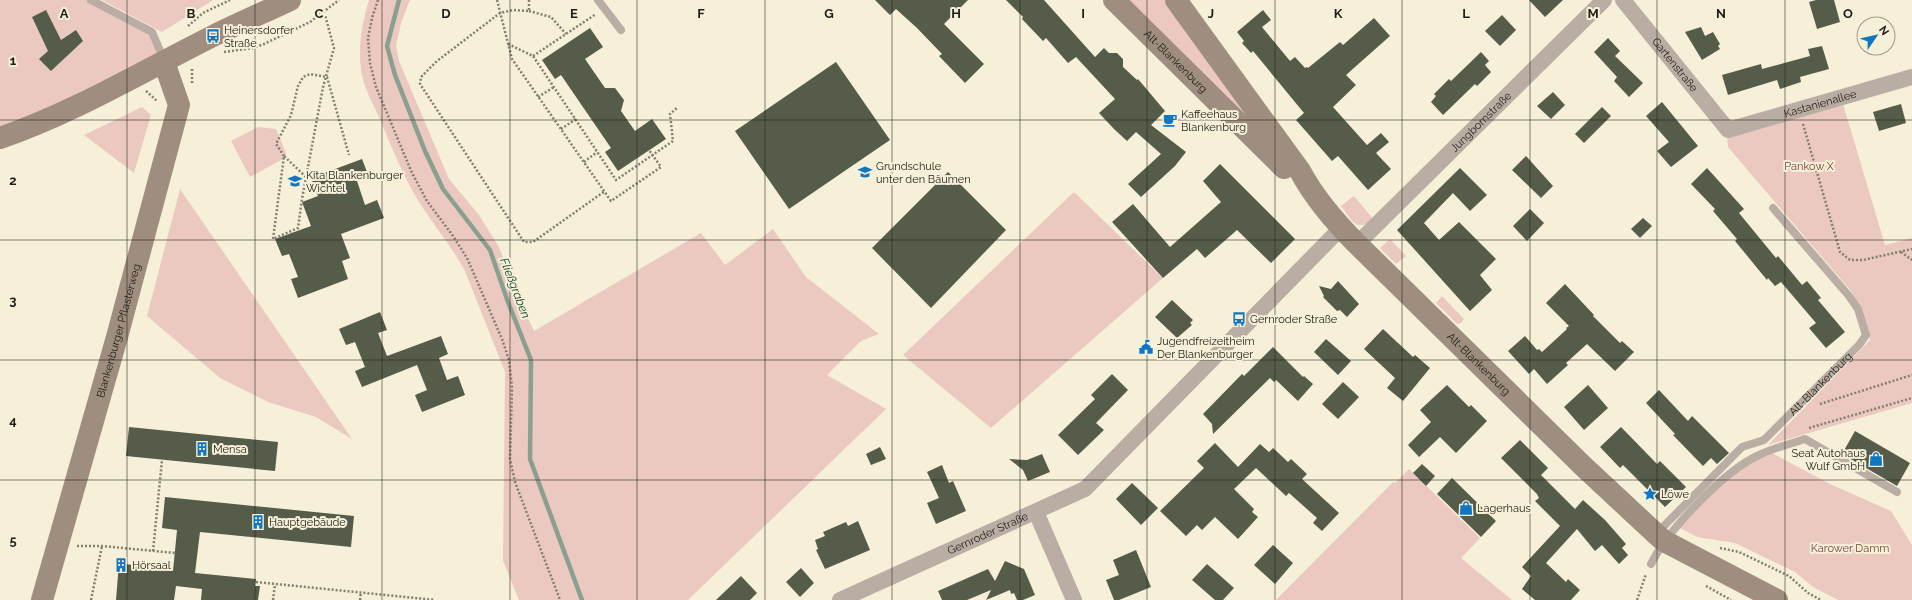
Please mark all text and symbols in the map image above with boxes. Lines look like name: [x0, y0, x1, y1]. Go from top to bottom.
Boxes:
text: A: [60, 6, 69, 21]
text: B: [187, 6, 196, 21]
text: C: [315, 6, 324, 21]
text: D: [441, 6, 451, 21]
text: E: [570, 6, 578, 21]
text: F: [697, 6, 705, 21]
text: G: [824, 6, 834, 21]
text: H: [951, 6, 961, 21]
text: I: [1081, 6, 1085, 21]
text: J: [1208, 6, 1214, 21]
text: K: [1334, 6, 1343, 21]
text: L: [1462, 6, 1470, 21]
text: M: [1587, 6, 1599, 21]
text: N: [1716, 6, 1726, 21]
text: O: [1843, 6, 1853, 21]
north arrow: [1856, 16, 1896, 56]
place label: Heinersdorfer Straße: [224, 24, 294, 50]
text: N: [1876, 24, 1892, 38]
street label: Alt-Blankenburg: [1141, 27, 1210, 96]
bus stop icon: Heinersdorfer Straße: [205, 28, 221, 44]
street label: Gartenstraße: [1649, 35, 1701, 95]
text: 1: [10, 53, 17, 68]
street label: Kastanienallee: [1783, 87, 1859, 121]
street label: Jungbornstraße: [1448, 89, 1515, 155]
place label: Kaffeehaus Blankenburg: [1181, 108, 1246, 134]
cafe icon: Kaffeehaus Blankenburg: [1162, 112, 1178, 128]
place label: Grundschule unter den Bäumen: [876, 160, 971, 186]
park label: Pankow X: [1784, 160, 1834, 173]
school or university icon: Grundschule unter den Bäumen: [857, 164, 873, 180]
place label: Kita Blankenburger Wichtel: [306, 169, 403, 195]
text: 2: [9, 173, 17, 188]
school or university icon: Kita Blankenburger Wichtel: [287, 173, 303, 189]
water label: Fließgraben: [497, 256, 533, 321]
street label: Blankenburger Pflasterweg: [94, 262, 143, 399]
text: 3: [9, 293, 17, 308]
bus stop icon: Gernroder Straße: [1231, 311, 1247, 327]
place label: Gernroder Straße: [1250, 313, 1338, 326]
street label: Alt-Blankenburg: [1444, 330, 1513, 398]
place label: Jugendfreizeitheim Der Blankenburger: [1157, 335, 1255, 361]
public building icon: Jugendfreizeitheim Der Blankenburger: [1138, 339, 1154, 355]
street label: Alt-Blankenburg: [1786, 350, 1855, 418]
text: 4: [9, 413, 17, 428]
building icon: Mensa: [194, 441, 210, 457]
place label: Mensa: [213, 443, 247, 456]
place label: Seat Autohaus Wulf GmbH: [1792, 447, 1865, 473]
shop icon: Seat Autohaus Wulf GmbH: [1868, 451, 1884, 467]
place icon: Löwe: [1642, 486, 1658, 502]
place label: Löwe: [1661, 488, 1689, 501]
shop icon: Lagerhaus: [1458, 500, 1474, 516]
place label: Lagerhaus: [1477, 502, 1531, 515]
street label: Gernroder Straße: [945, 509, 1031, 558]
building icon: Hauptgebäude: [250, 514, 266, 530]
place label: Hauptgebäude: [269, 516, 346, 529]
text: 5: [9, 533, 17, 548]
park label: Karower Damm: [1811, 542, 1889, 555]
building icon: Hörsaal: [113, 557, 129, 573]
place label: Hörsaal: [132, 559, 171, 572]

